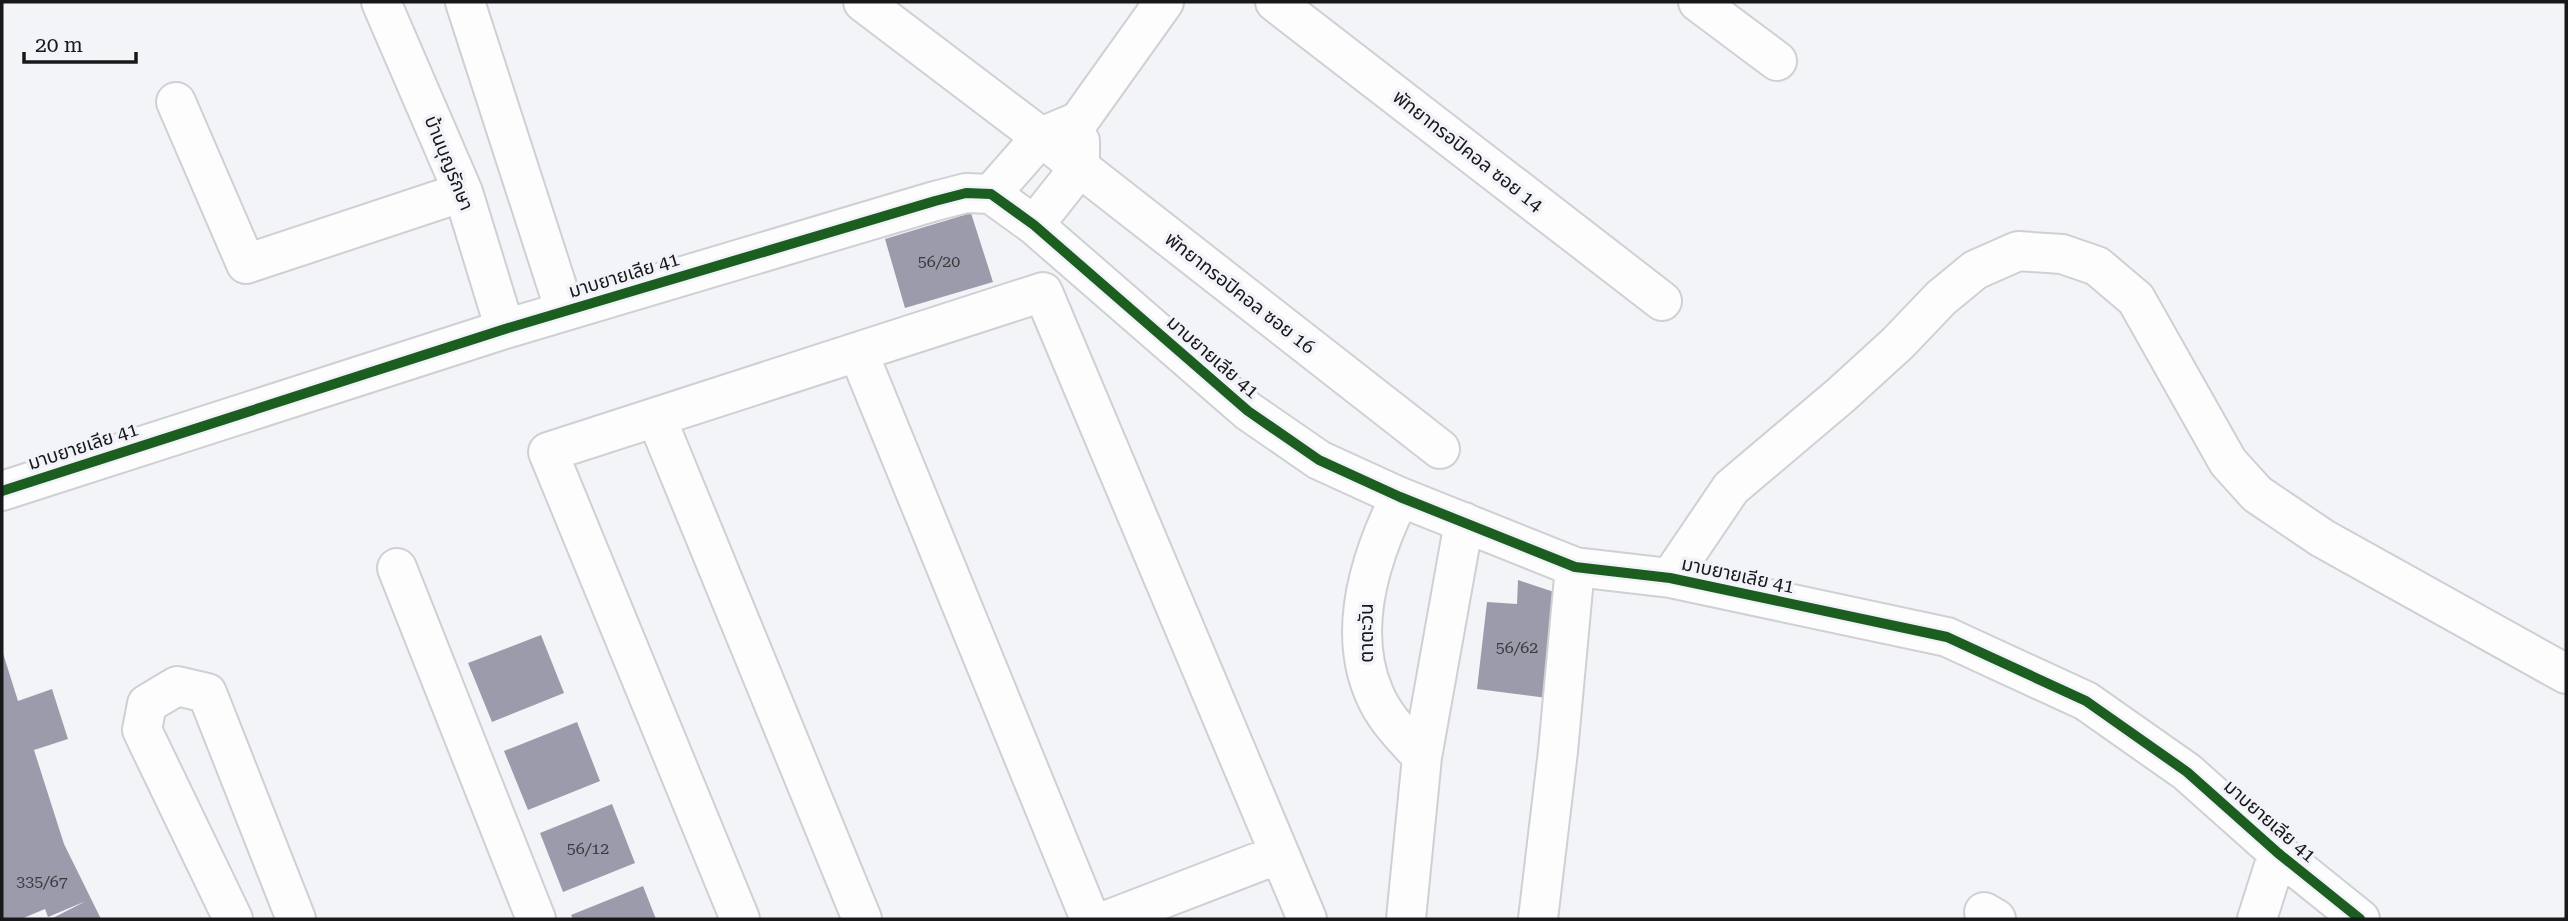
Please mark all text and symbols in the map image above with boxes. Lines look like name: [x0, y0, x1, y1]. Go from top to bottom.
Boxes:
scale bar: [24, 21, 136, 65]
text: 20 m: [35, 33, 83, 57]
street label: พัทยาทรอปิคอล ซอย 14: [1388, 85, 1548, 217]
street label: บ้านบุญรักษา: [420, 112, 478, 214]
street label: พัทยาทรอปิคอล ซอย 16: [1160, 227, 1320, 359]
street label: มาบยายเลีย 41: [566, 247, 682, 303]
house number: 56/20: [918, 252, 960, 271]
street label: มาบยายเลีย 41: [1162, 311, 1264, 403]
street label: มาบยายเลีย 41: [25, 417, 141, 475]
street label: มาบยายเลีย 41: [1679, 552, 1797, 598]
street label: ตาตะวัน: [1355, 603, 1378, 663]
house number: 56/62: [1496, 638, 1538, 657]
street label: มาบยายเลีย 41: [2219, 775, 2321, 867]
house number: 56/12: [567, 839, 609, 858]
house number: 335/67: [16, 872, 68, 891]

